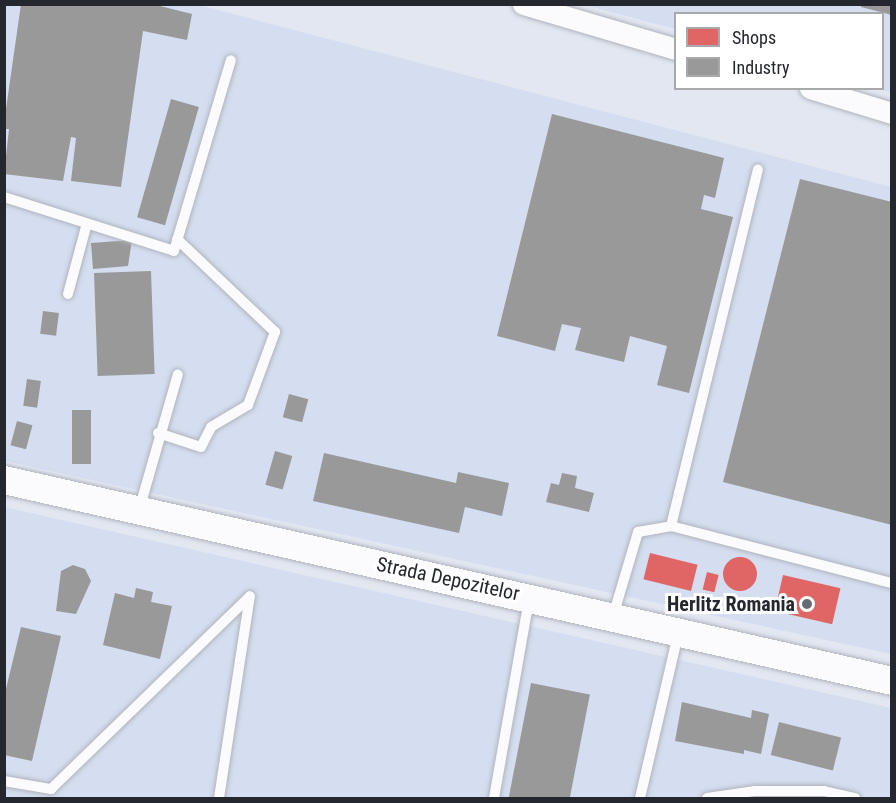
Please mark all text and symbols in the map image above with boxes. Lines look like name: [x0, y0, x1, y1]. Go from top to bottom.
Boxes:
legend: [674, 12, 884, 90]
text: Shops: [732, 27, 776, 48]
text: Industry: [732, 57, 790, 78]
street label: Strada Depozitelor: [374, 552, 522, 606]
place label: Herlitz Romania: [667, 592, 795, 616]
marker: Herlitz Romania: [800, 597, 814, 611]

